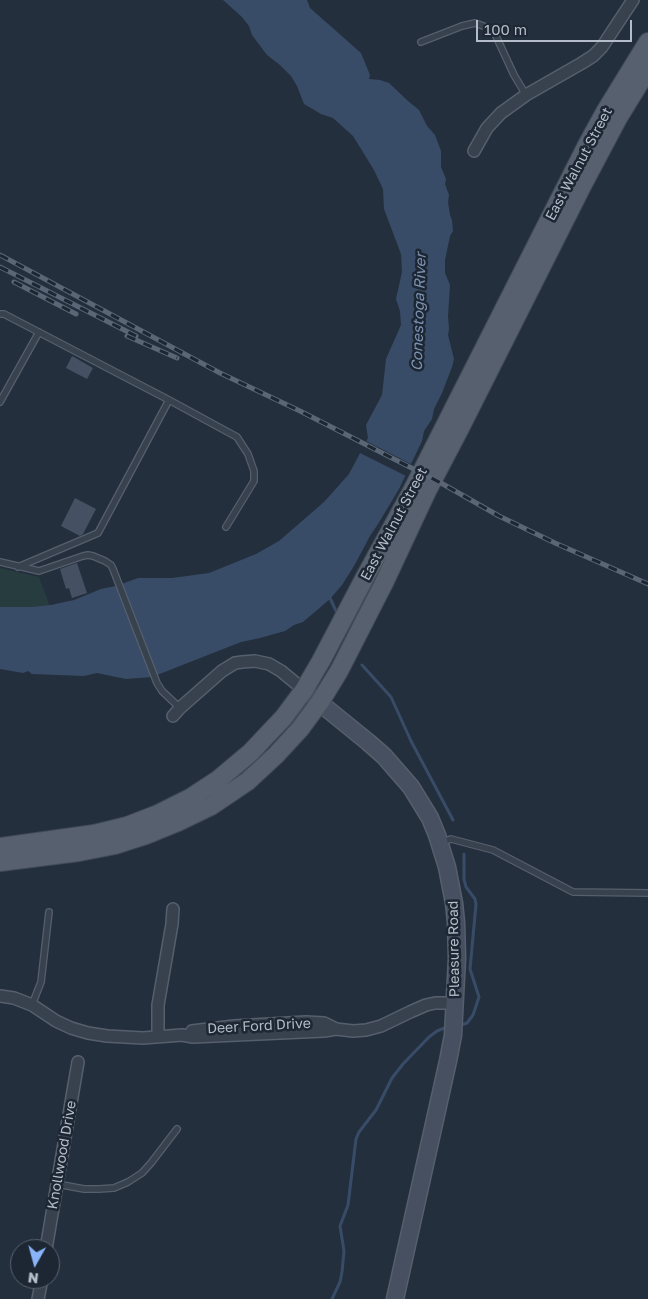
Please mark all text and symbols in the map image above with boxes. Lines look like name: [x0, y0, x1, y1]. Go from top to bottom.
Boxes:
scale bar: [478, 10, 634, 42]
text: 100 m: [484, 20, 527, 38]
street label: East Walnut Street: [542, 105, 616, 223]
water label: Conestoga River: [408, 253, 430, 371]
street label: East Walnut Street: [357, 465, 431, 583]
street label: Pleasure Road: [445, 901, 463, 997]
street label: Deer Ford Drive: [207, 1015, 311, 1037]
street label: Knollwood Drive: [44, 1099, 80, 1211]
north arrow: [10, 1239, 60, 1289]
text: N: [27, 1269, 40, 1287]

